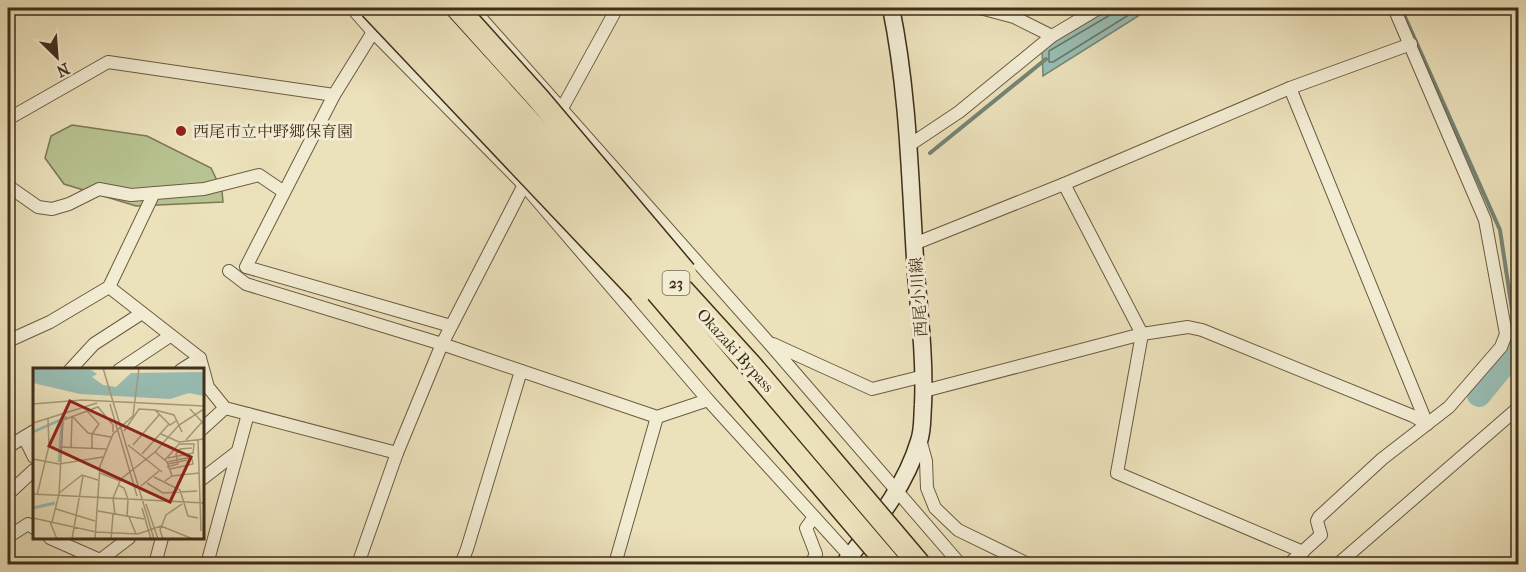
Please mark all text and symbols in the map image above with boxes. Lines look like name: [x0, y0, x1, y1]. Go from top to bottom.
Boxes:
north arrow: [27, 27, 87, 87]
text: N: [53, 59, 73, 82]
place label: 西尾市立中野郷保育園: [193, 122, 353, 141]
marker: 西尾市立中野郷保育園: [174, 124, 188, 138]
street label: 西尾小川線: [906, 256, 931, 338]
road number: 23: [662, 271, 690, 295]
street label: Okazaki Bypass: [693, 305, 778, 396]
inset map: [33, 368, 204, 539]

